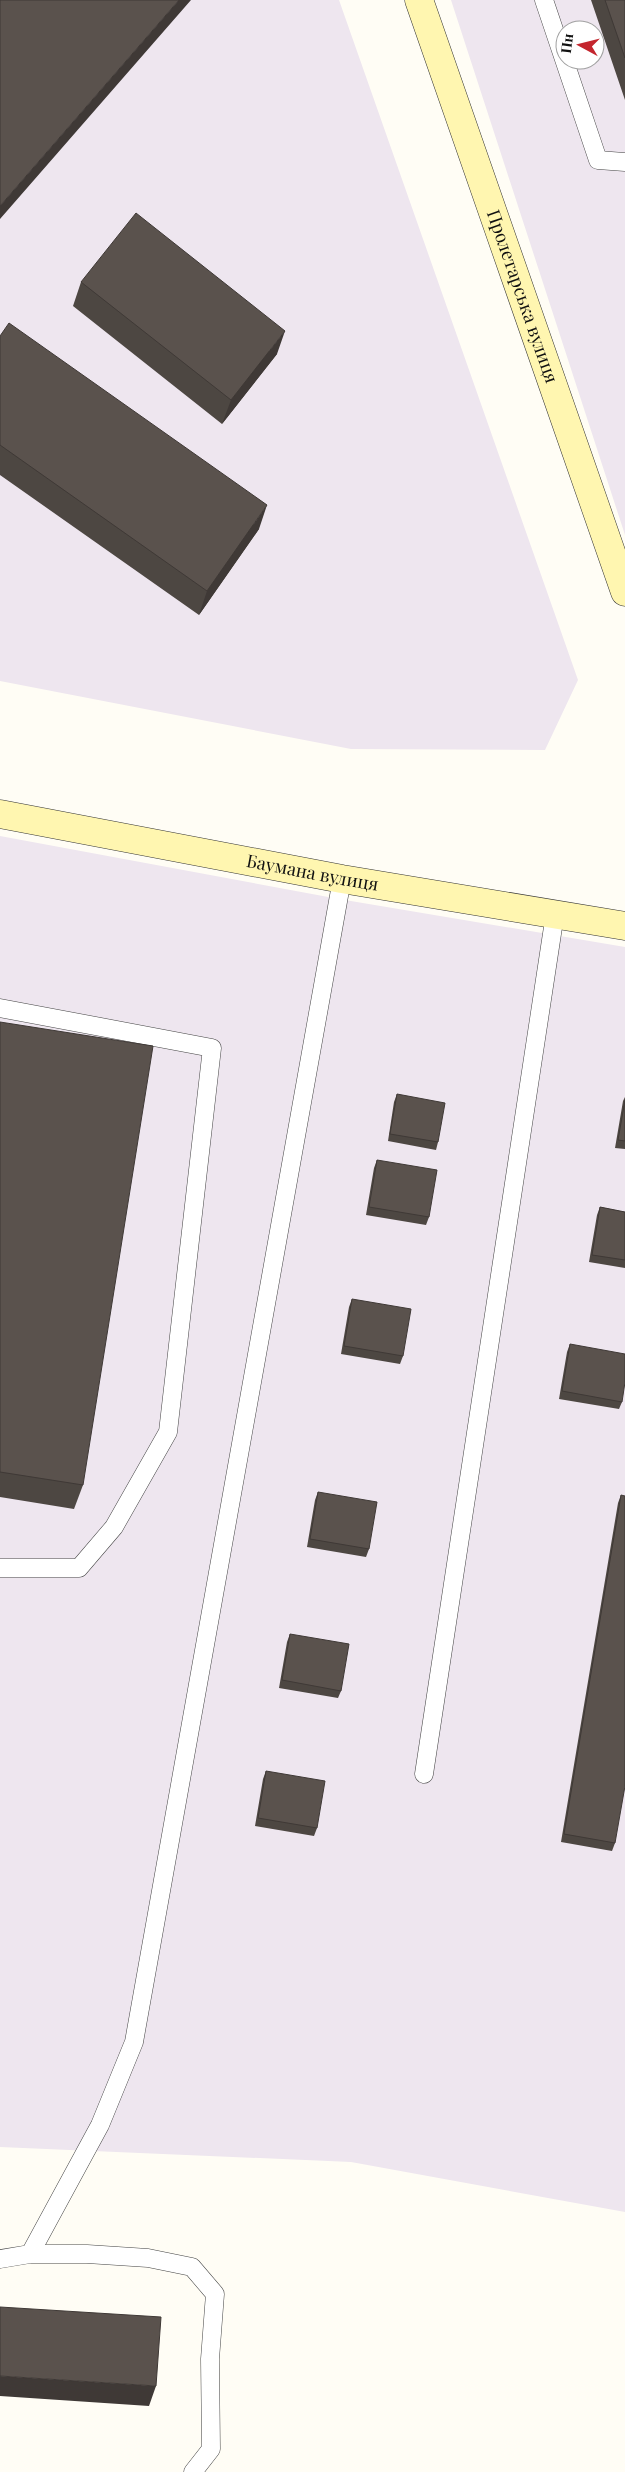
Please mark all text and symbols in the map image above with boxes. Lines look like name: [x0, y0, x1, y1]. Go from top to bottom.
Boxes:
north arrow: [555, 20, 605, 70]
text: Пн: [556, 32, 577, 55]
street label: Пролетарська вулиця: [482, 206, 564, 386]
street label: Баумана вулиця: [245, 848, 381, 896]

